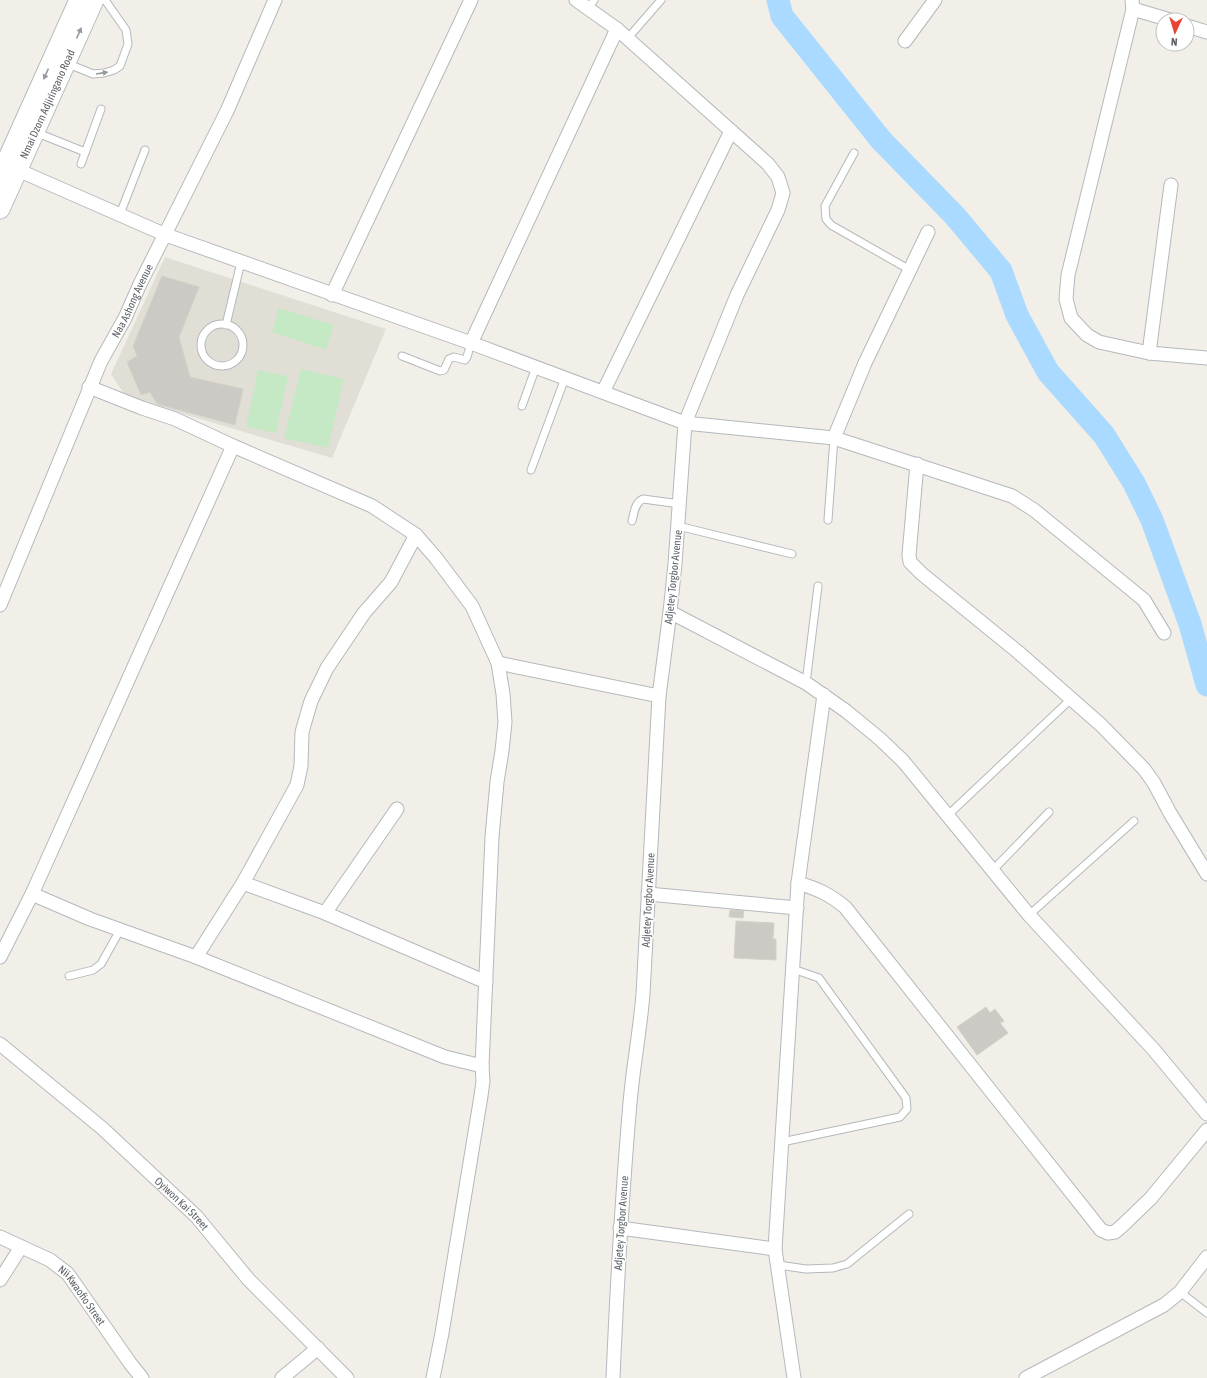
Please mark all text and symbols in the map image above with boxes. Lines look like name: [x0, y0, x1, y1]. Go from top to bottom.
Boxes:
north arrow: [1155, 12, 1195, 52]
one-way arrow: [76, 27, 82, 39]
text: N: [1171, 36, 1178, 48]
street label: Nmai Dzorn Adjiringano Road: [17, 48, 77, 161]
one-way arrow: [43, 68, 49, 80]
one-way arrow: [96, 70, 109, 76]
street label: Naa Ashong Avenue: [109, 262, 155, 340]
street label: Adjetey Torgbor Avenue: [662, 529, 684, 625]
street label: Adjetey Torgbor Avenue: [640, 852, 656, 948]
street label: Oyiwon Kai Street: [152, 1175, 211, 1232]
street label: Adjetey Torgbor Avenue: [612, 1175, 630, 1271]
street label: Nii Kwaofio Street: [56, 1263, 108, 1327]

